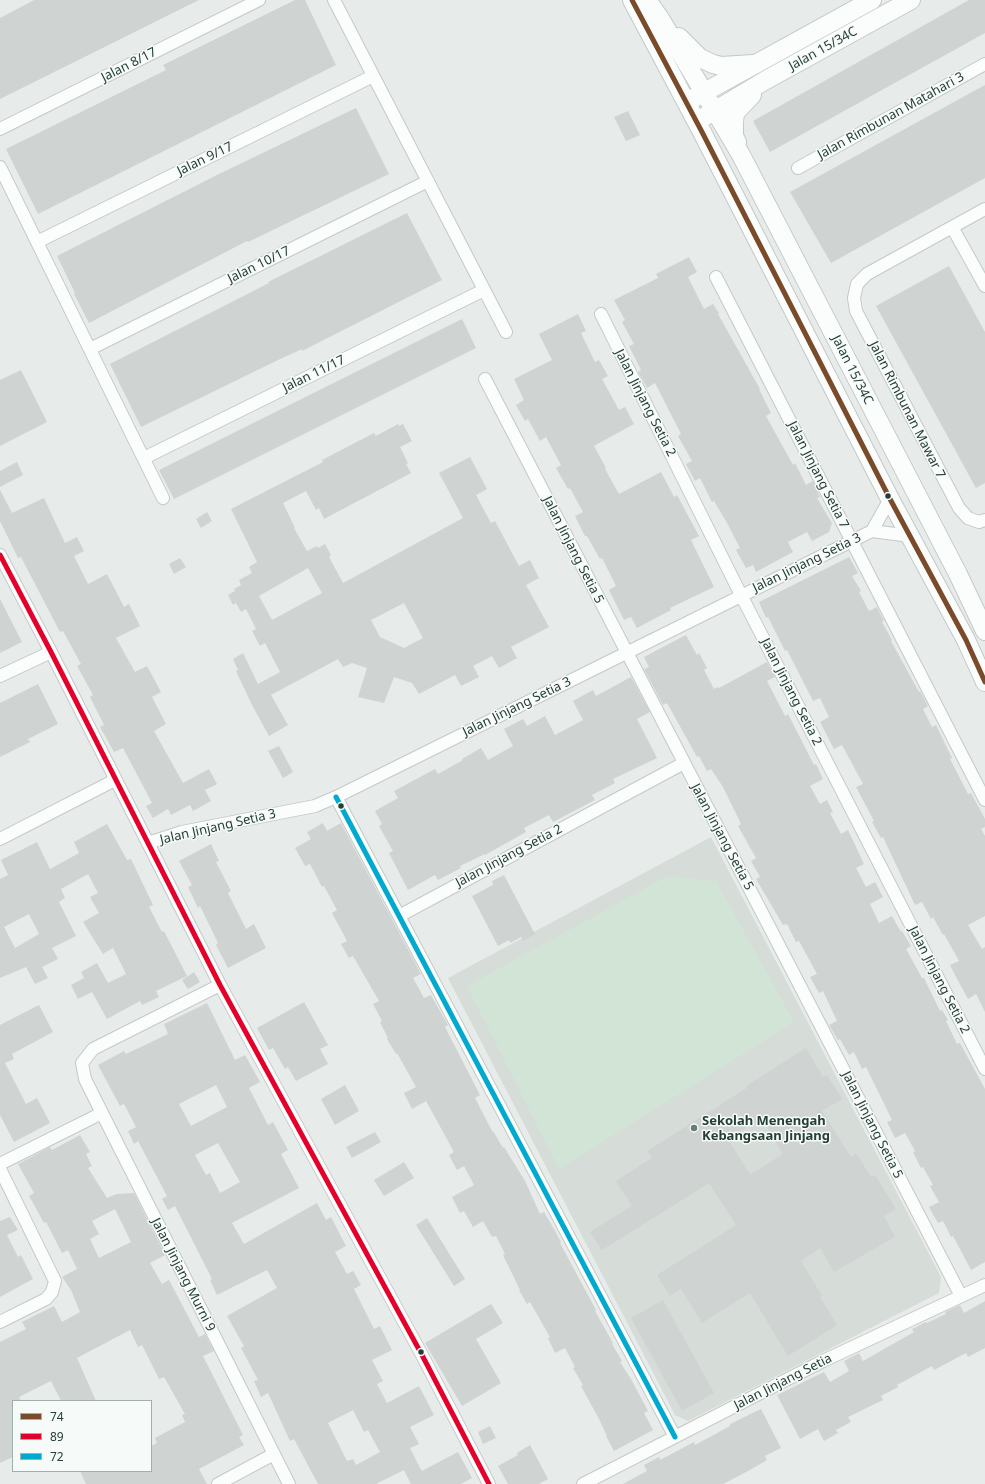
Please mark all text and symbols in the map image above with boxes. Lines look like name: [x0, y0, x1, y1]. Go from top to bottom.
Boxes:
street label: Jalan 15/34C: [786, 24, 860, 74]
street label: Jalan 8/17: [99, 44, 159, 86]
street label: Jalan Rimbunan Matahari 3: [815, 69, 967, 163]
street label: Jalan 9/17: [175, 139, 235, 179]
street label: Jalan 10/17: [225, 243, 293, 287]
street label: Jalan 15/34C: [828, 333, 876, 407]
street label: Jalan Rimbunan Mawar 7: [866, 339, 948, 481]
street label: Jalan Jinjang Setia 2: [611, 347, 679, 459]
street label: Jalan 11/17: [280, 352, 348, 396]
street label: Jalan Jinjang Setia 7: [784, 419, 852, 531]
unlabelled marker: [883, 491, 893, 501]
street label: Jalan Jinjang Setia 5: [539, 494, 607, 606]
street label: Jalan Jinjang Setia 3: [750, 530, 864, 596]
street label: Jalan Jinjang Setia 2: [757, 636, 825, 748]
street label: Jalan Jinjang Setia 3: [460, 674, 574, 740]
street label: Jalan Jinjang Setia 5: [687, 781, 757, 893]
unlabelled marker: [336, 801, 346, 811]
street label: Jalan Jinjang Setia 3: [159, 806, 277, 848]
street label: Jalan Jinjang Setia 2: [453, 821, 565, 891]
street label: Jalan Jinjang Setia 2: [905, 924, 973, 1036]
street label: Jalan Jinjang Setia 5: [838, 1069, 906, 1181]
place label: Sekolah Menengah Kebangsaan Jinjang: [702, 1113, 830, 1144]
marker: Sekolah Menengah Kebangsaan Jinjang: [689, 1123, 699, 1133]
street label: Jalan Jinjang Murni 9: [148, 1216, 218, 1334]
unlabelled marker: [416, 1347, 426, 1357]
street label: Jalan Jinjang Setia: [731, 1351, 835, 1413]
legend: [12, 1400, 152, 1472]
text: 74: [50, 1408, 64, 1425]
text: 89: [50, 1428, 64, 1445]
text: 72: [50, 1448, 64, 1465]

